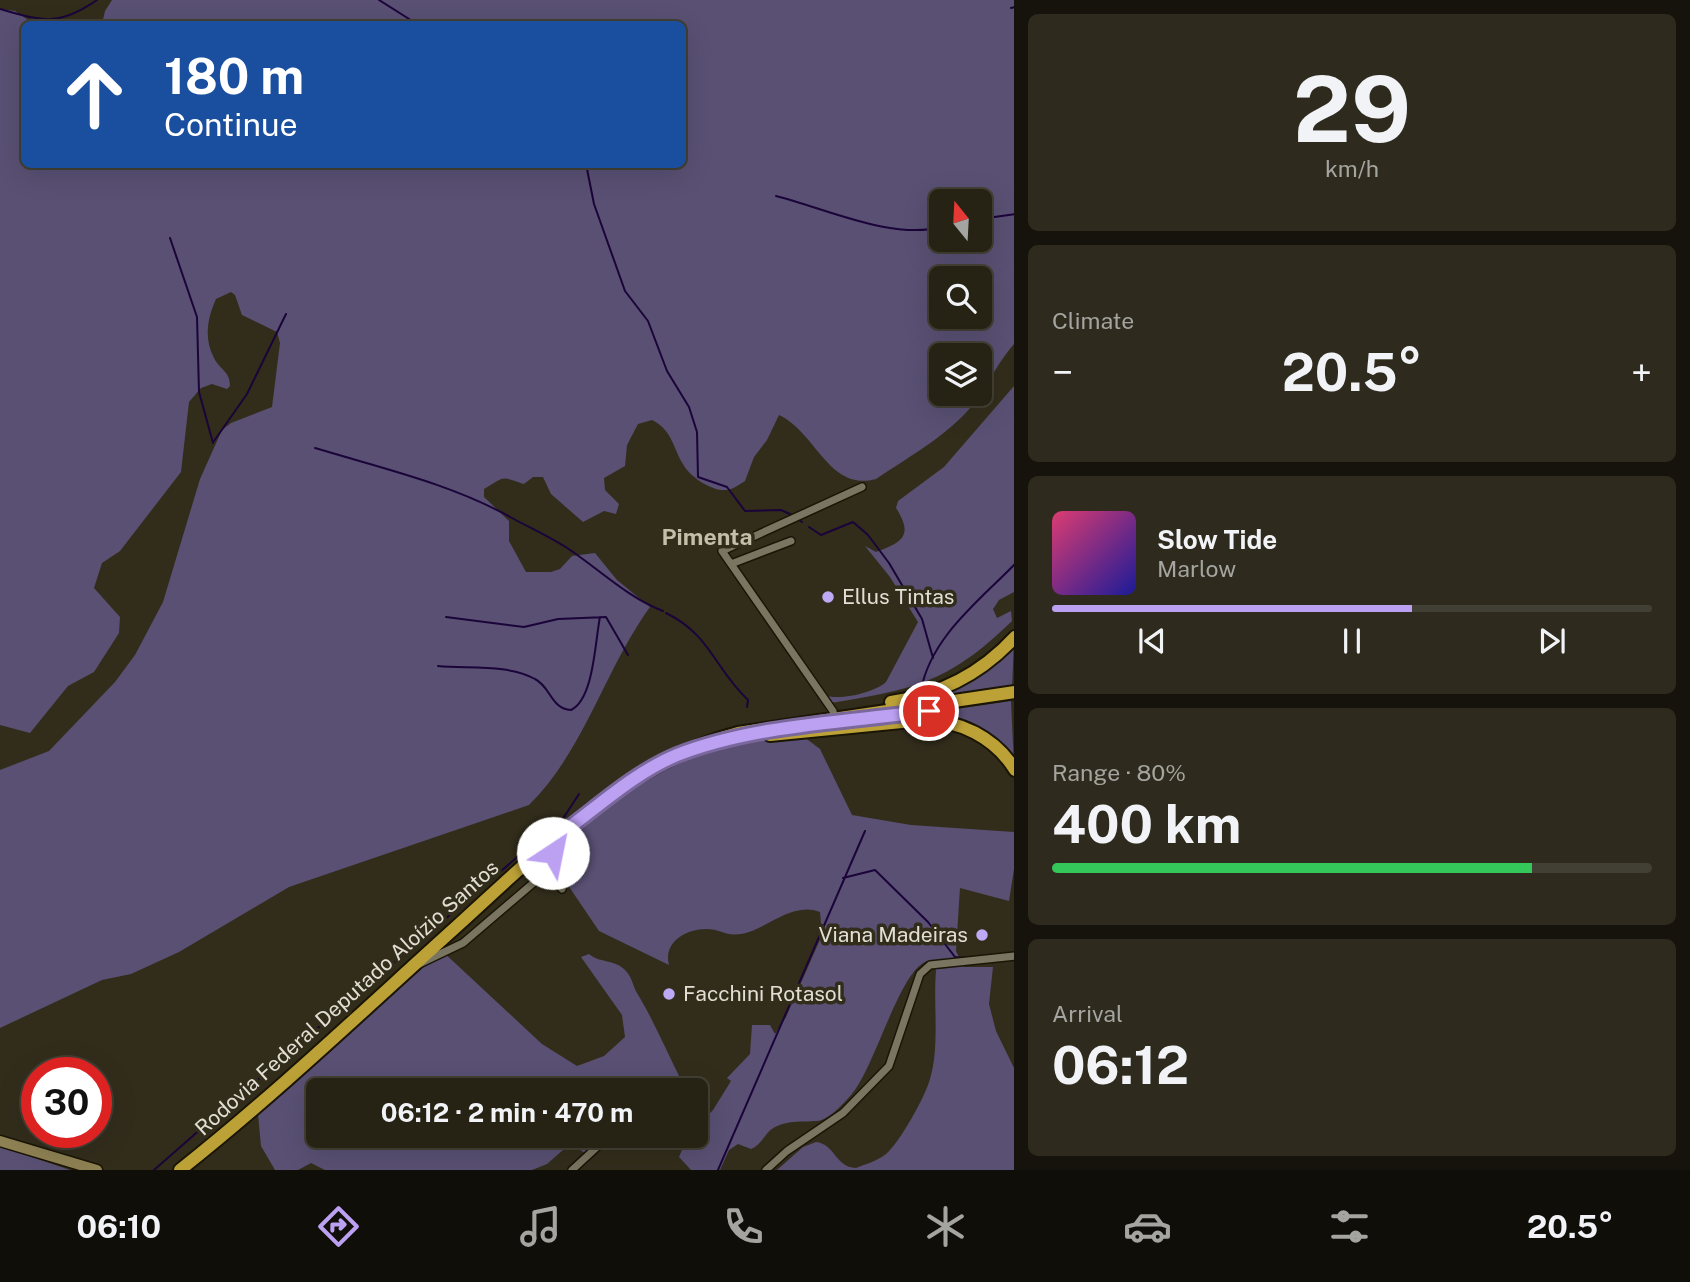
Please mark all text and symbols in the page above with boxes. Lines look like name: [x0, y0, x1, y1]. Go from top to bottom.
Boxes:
text: 180 m: [164, 47, 304, 105]
icon: ahead: [49, 49, 140, 140]
text: 29: [1293, 56, 1411, 162]
text: Continue: [164, 106, 298, 143]
text: km/h: [1325, 155, 1379, 182]
north arrow: [929, 189, 992, 252]
map controls: [929, 189, 992, 406]
button: search: [929, 266, 992, 329]
text: Climate: [1052, 307, 1134, 334]
text: 20.5°: [1282, 342, 1422, 403]
button: layers: [929, 343, 992, 406]
text: −: [1052, 350, 1073, 395]
text: +: [1631, 350, 1652, 395]
district label: Pimenta: [662, 523, 752, 550]
text: Slow Tide: [1157, 524, 1277, 555]
text: Marlow: [1157, 555, 1236, 582]
place label: Ellus Tintas: [842, 584, 954, 609]
marker: Ellus Tintas: [820, 589, 836, 605]
icon: previous: [1133, 622, 1171, 660]
icon: pause: [1333, 622, 1371, 660]
icon: next: [1533, 622, 1571, 660]
pin: [899, 681, 959, 741]
icon: arrive: [910, 692, 948, 730]
text: Range · 80%: [1052, 759, 1186, 786]
text: 400 km: [1052, 794, 1241, 855]
position arrow: [516, 816, 590, 890]
street label: Rodovia Federal Deputado Aloízio Santos: [190, 855, 503, 1141]
place label: Viana Madeiras: [818, 922, 968, 947]
marker: Viana Madeiras: [974, 927, 990, 943]
place label: Facchini Rotasol: [683, 981, 843, 1006]
marker: Facchini Rotasol: [661, 986, 677, 1002]
text: Arrival: [1052, 1000, 1123, 1027]
text: 06:12: [1052, 1035, 1189, 1096]
speed limit sign: 30: [21, 1057, 112, 1148]
text: 06:12 · 2 min · 470 m: [381, 1097, 633, 1128]
icon: directions: [314, 1202, 363, 1251]
icon: music: [516, 1202, 565, 1251]
icon: phone: [719, 1202, 768, 1251]
icon: climate: [921, 1202, 970, 1251]
icon: car: [1123, 1202, 1172, 1251]
icon: filters: [1325, 1202, 1374, 1251]
text: 06:10: [77, 1208, 161, 1245]
text: 20.5°: [1527, 1208, 1613, 1245]

